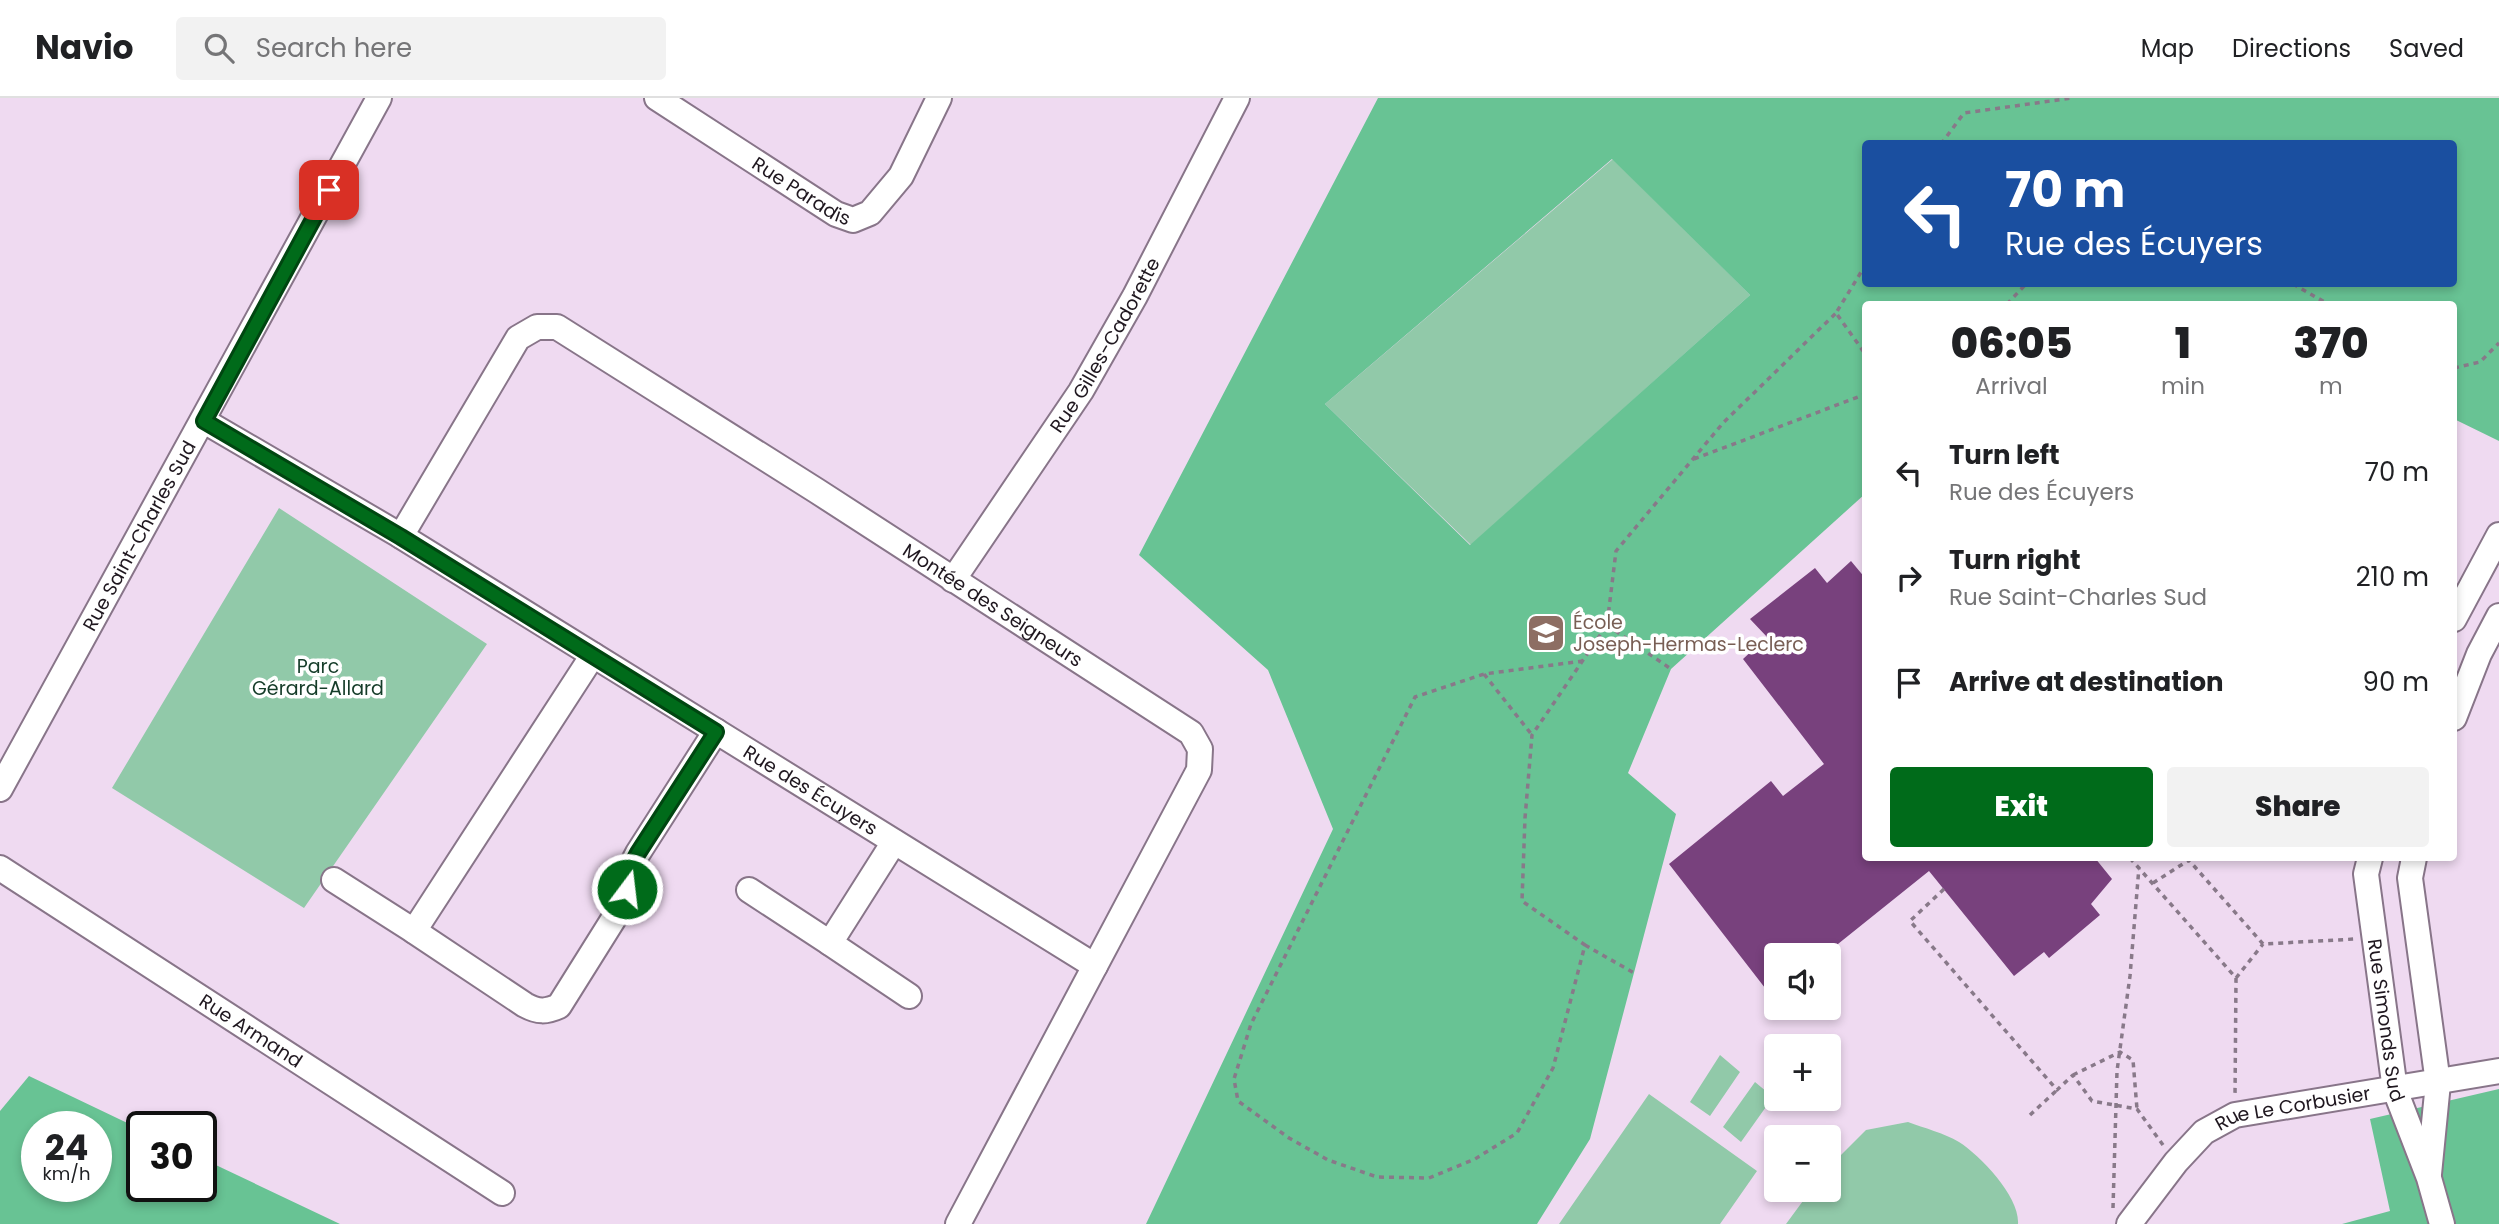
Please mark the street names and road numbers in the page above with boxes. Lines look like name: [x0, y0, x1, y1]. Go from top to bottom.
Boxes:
street label: Rue Paradis: [747, 150, 854, 232]
street label: Rue Gilles-Cadorette: [1044, 253, 1167, 438]
street label: Rue Saint-Charles Sud: [76, 436, 203, 636]
street label: Montée des Seigneurs: [897, 537, 1088, 674]
street label: Rue des Écuyers: [738, 738, 883, 842]
street label: Rue Simonds Sud: [2361, 937, 2411, 1106]
street label: Rue Armand: [194, 988, 308, 1074]
street label: Rue Le Corbusier: [2210, 1080, 2372, 1137]

